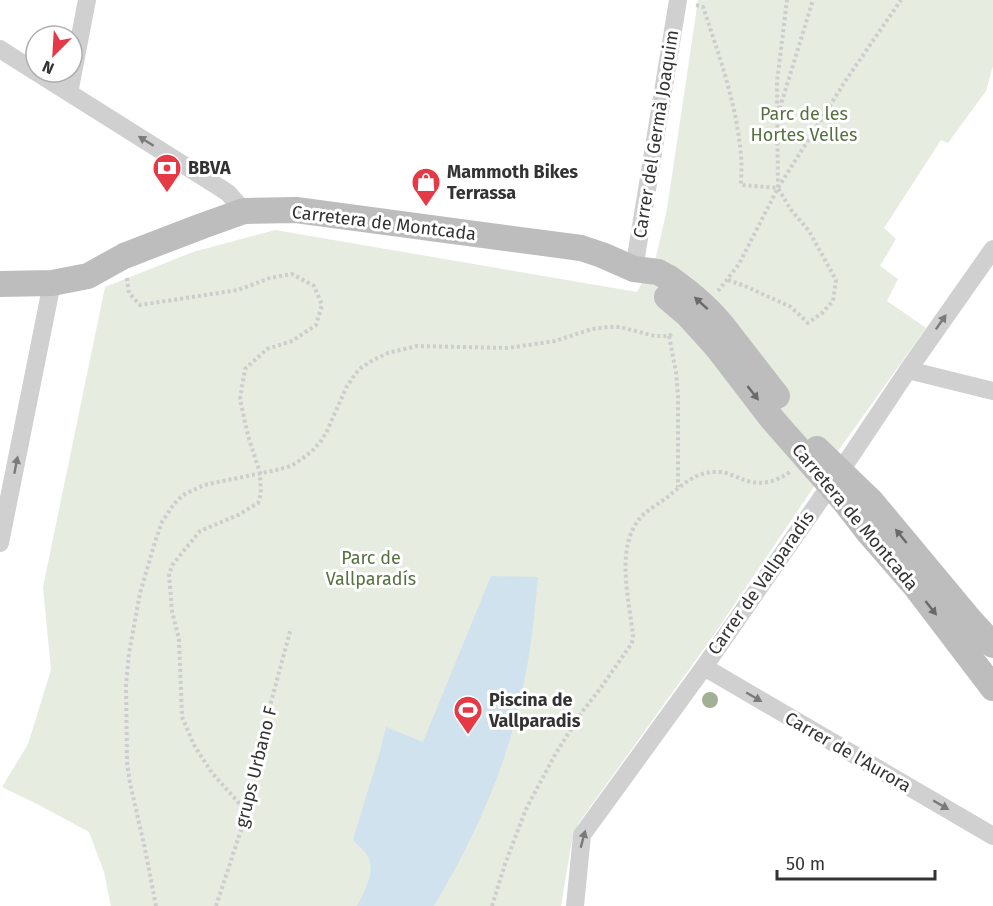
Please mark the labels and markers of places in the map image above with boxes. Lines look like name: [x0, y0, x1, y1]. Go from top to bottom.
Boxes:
bank icon: BBVA: [151, 152, 183, 194]
place label: BBVA: [188, 157, 231, 179]
place label: Mammoth Bikes Terrassa: [447, 161, 578, 204]
shop icon: Mammoth Bikes Terrassa: [410, 166, 442, 208]
place label: Piscina de Vallparadis: [488, 689, 581, 732]
sports icon: Piscina de Vallparadis: [452, 694, 484, 736]

